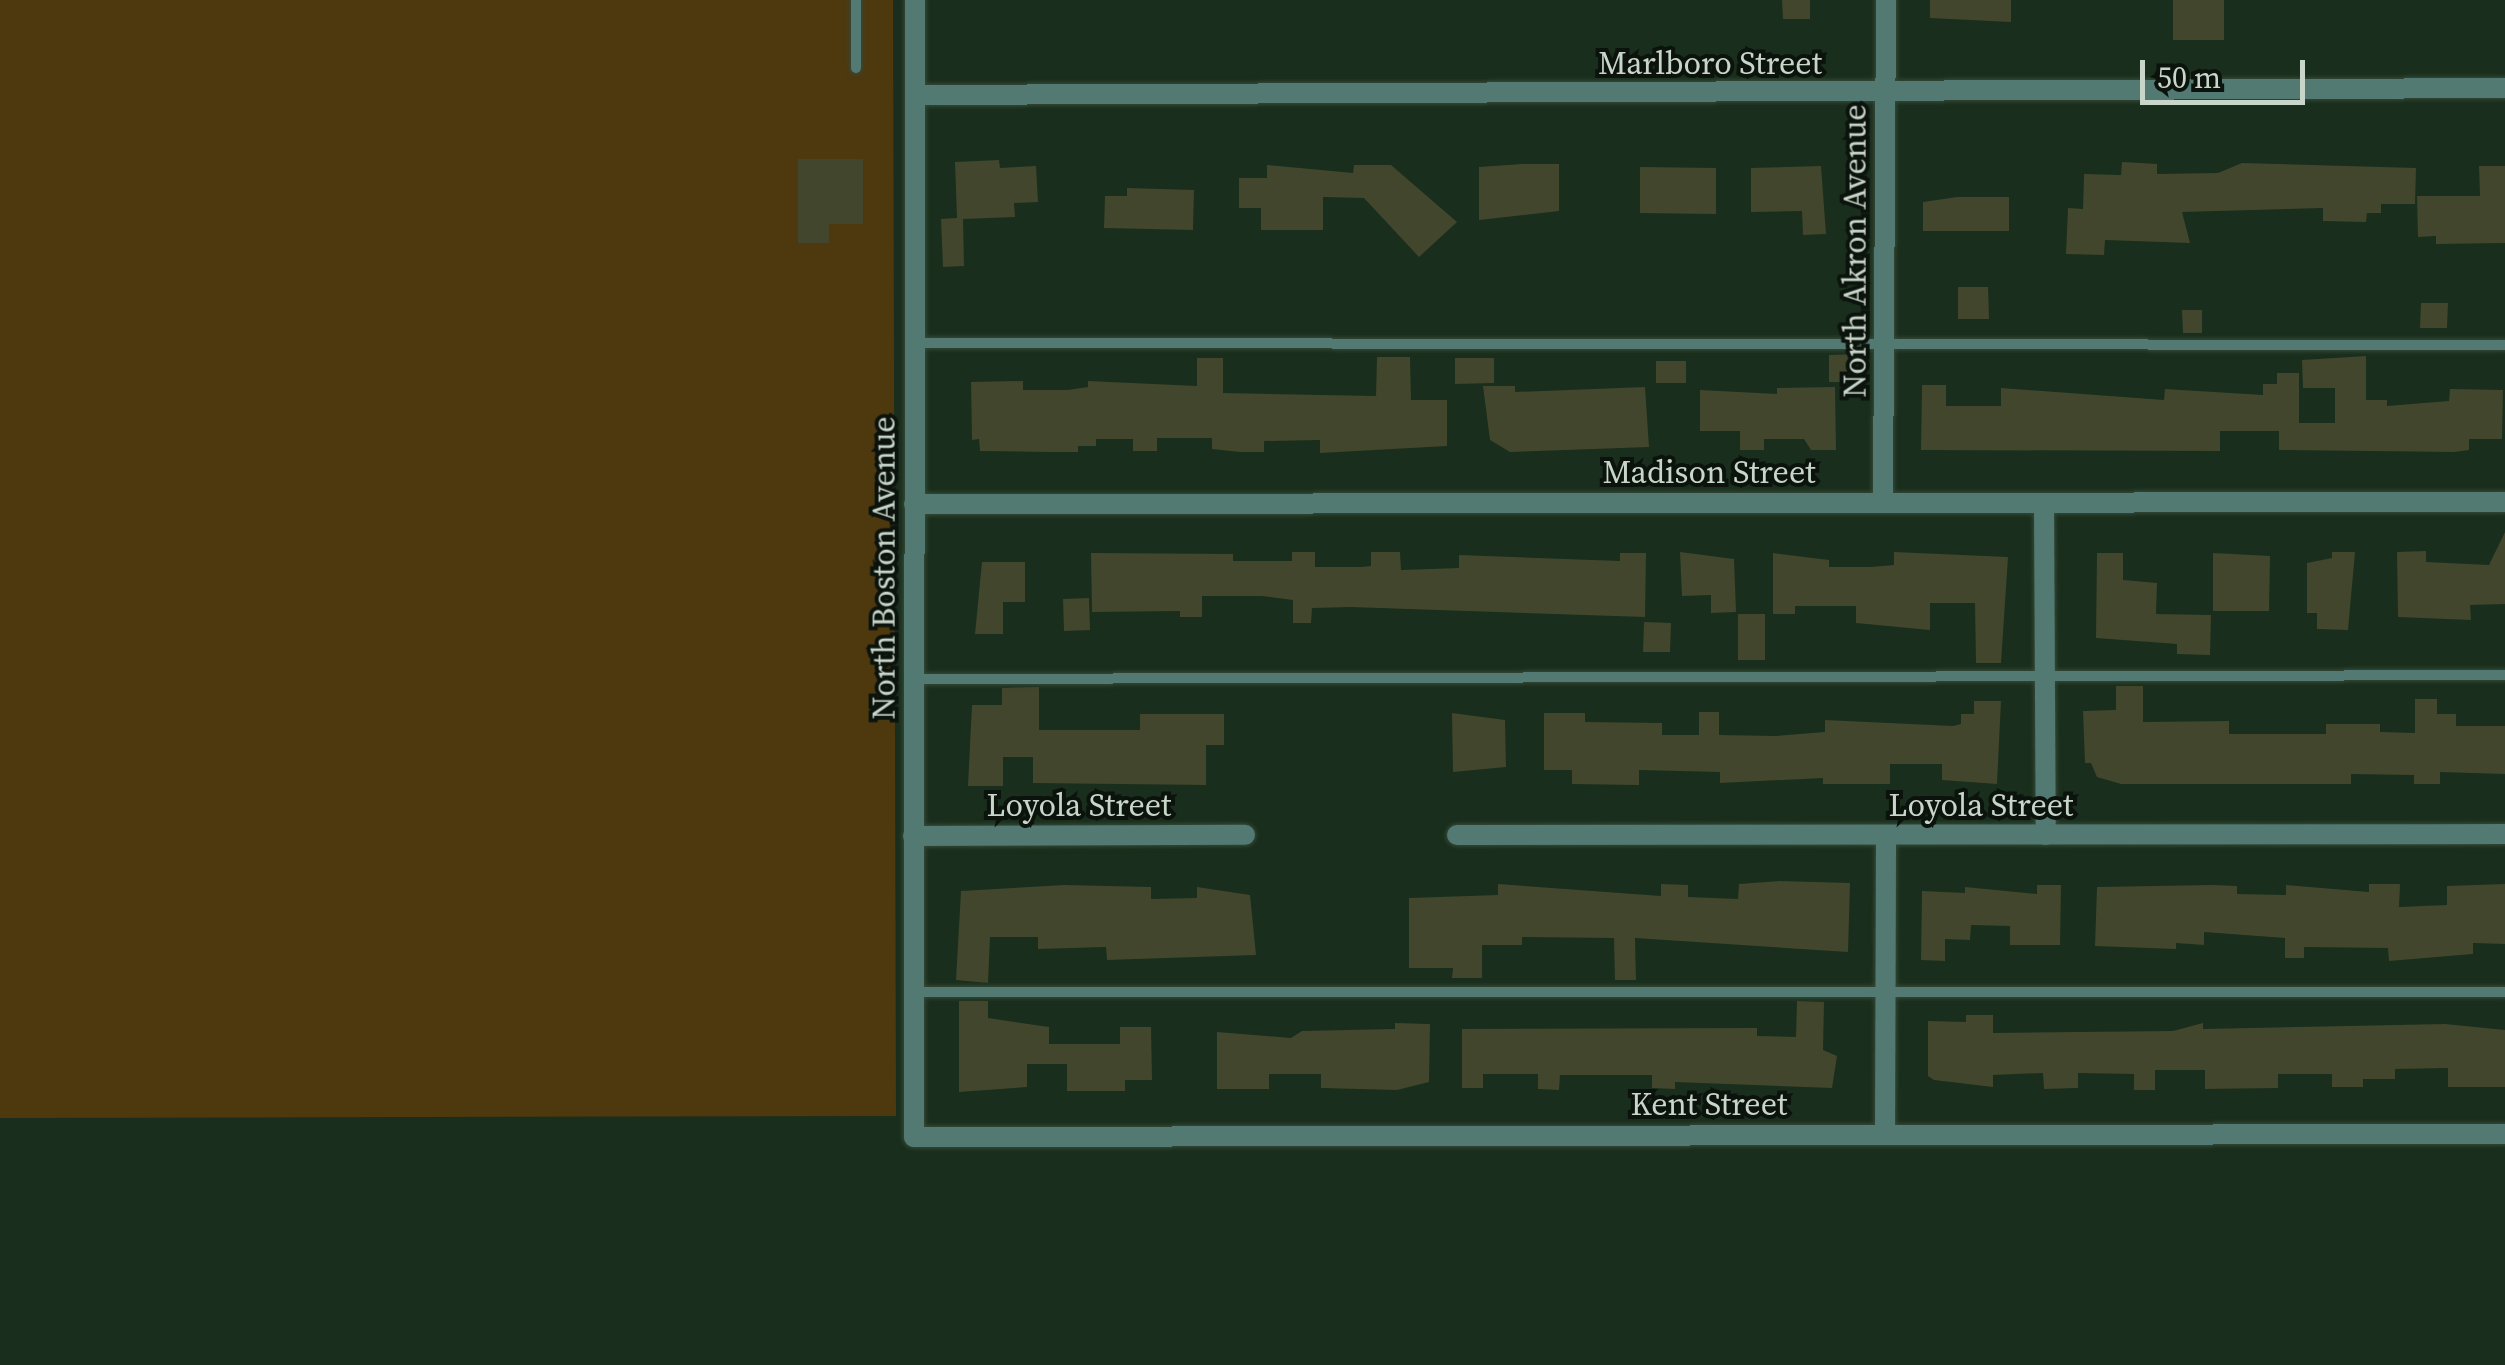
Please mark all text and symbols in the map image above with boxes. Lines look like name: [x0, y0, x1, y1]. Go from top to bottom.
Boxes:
scale bar: [2145, 40, 2310, 102]
street label: Marlboro Street: [1598, 44, 1822, 82]
text: 50 m: [2157, 57, 2221, 98]
street label: North Akron Avenue: [1836, 104, 1874, 398]
street label: North Boston Avenue: [865, 416, 903, 720]
street label: Madison Street: [1602, 453, 1816, 491]
street label: Loyola Street: [987, 786, 1171, 824]
street label: Loyola Street: [1889, 786, 2073, 824]
street label: Kent Street: [1631, 1085, 1787, 1123]

